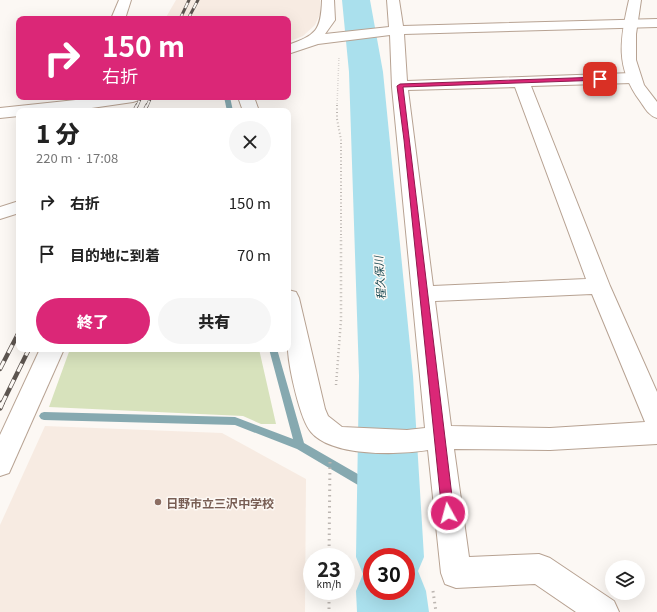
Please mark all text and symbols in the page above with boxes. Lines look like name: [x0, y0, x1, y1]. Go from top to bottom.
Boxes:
text: 150 m: [102, 25, 185, 65]
icon: right: [36, 32, 88, 84]
text: 右折: [102, 62, 138, 88]
pin: [583, 62, 617, 96]
icon: arrive: [589, 68, 611, 90]
text: 1 分: [36, 115, 80, 150]
button: close: [229, 121, 271, 163]
text: 220 m · 17:08: [36, 148, 118, 167]
icon: right: [36, 191, 58, 213]
text: 右折: [70, 192, 100, 213]
text: 150 m: [229, 192, 271, 213]
icon: arrive: [36, 243, 58, 265]
text: 目的地に到着: [70, 244, 160, 265]
text: 70 m: [237, 244, 271, 265]
water label: 程久保川: [369, 254, 389, 301]
button: 終了: [36, 298, 150, 344]
button: 共有: [158, 298, 271, 344]
position arrow: [427, 492, 469, 534]
place label: 日野市立三沢中学校: [166, 494, 274, 511]
marker: 日野市立三沢中学校: [153, 497, 163, 507]
speed limit sign: 30: [363, 548, 415, 600]
text: 23: [317, 554, 341, 583]
map controls: [605, 560, 645, 600]
button: layers: [605, 560, 645, 600]
text: km/h: [317, 576, 341, 591]

